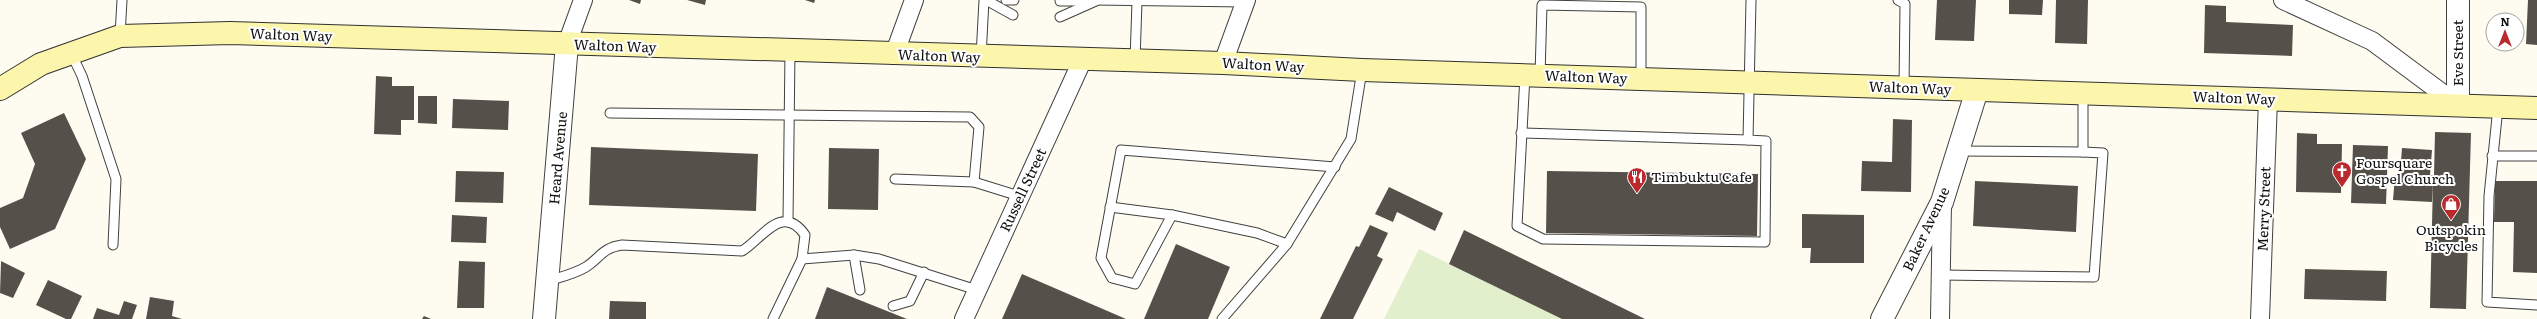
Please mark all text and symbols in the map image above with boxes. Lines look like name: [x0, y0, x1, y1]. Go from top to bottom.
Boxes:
north arrow: [2485, 12, 2525, 52]
text: N: [2500, 13, 2510, 29]
street label: Eve Street: [2447, 19, 2467, 86]
street label: Walton Way: [249, 23, 334, 45]
street label: Walton Way: [573, 34, 658, 56]
street label: Walton Way: [897, 44, 982, 66]
street label: Walton Way: [1221, 52, 1306, 76]
street label: Walton Way: [1544, 65, 1629, 87]
street label: Walton Way: [1868, 76, 1953, 98]
street label: Walton Way: [2192, 86, 2277, 108]
street label: Heard Avenue: [543, 111, 571, 205]
street label: Russell Street: [994, 144, 1050, 235]
place label: Foursquare Gospel Church: [2356, 152, 2454, 188]
church icon: Foursquare Gospel Church: [2331, 160, 2353, 188]
restaurant icon: Timbuktu Cafe: [1626, 166, 1648, 194]
place label: Timbuktu Cafe: [1651, 166, 1752, 186]
street label: Merry Street: [2252, 166, 2274, 252]
street label: Baker Avenue: [1897, 183, 1953, 274]
shop icon: Outspokin Bicycles: [2440, 193, 2462, 221]
place label: Outspokin Bicycles: [2416, 219, 2486, 255]

